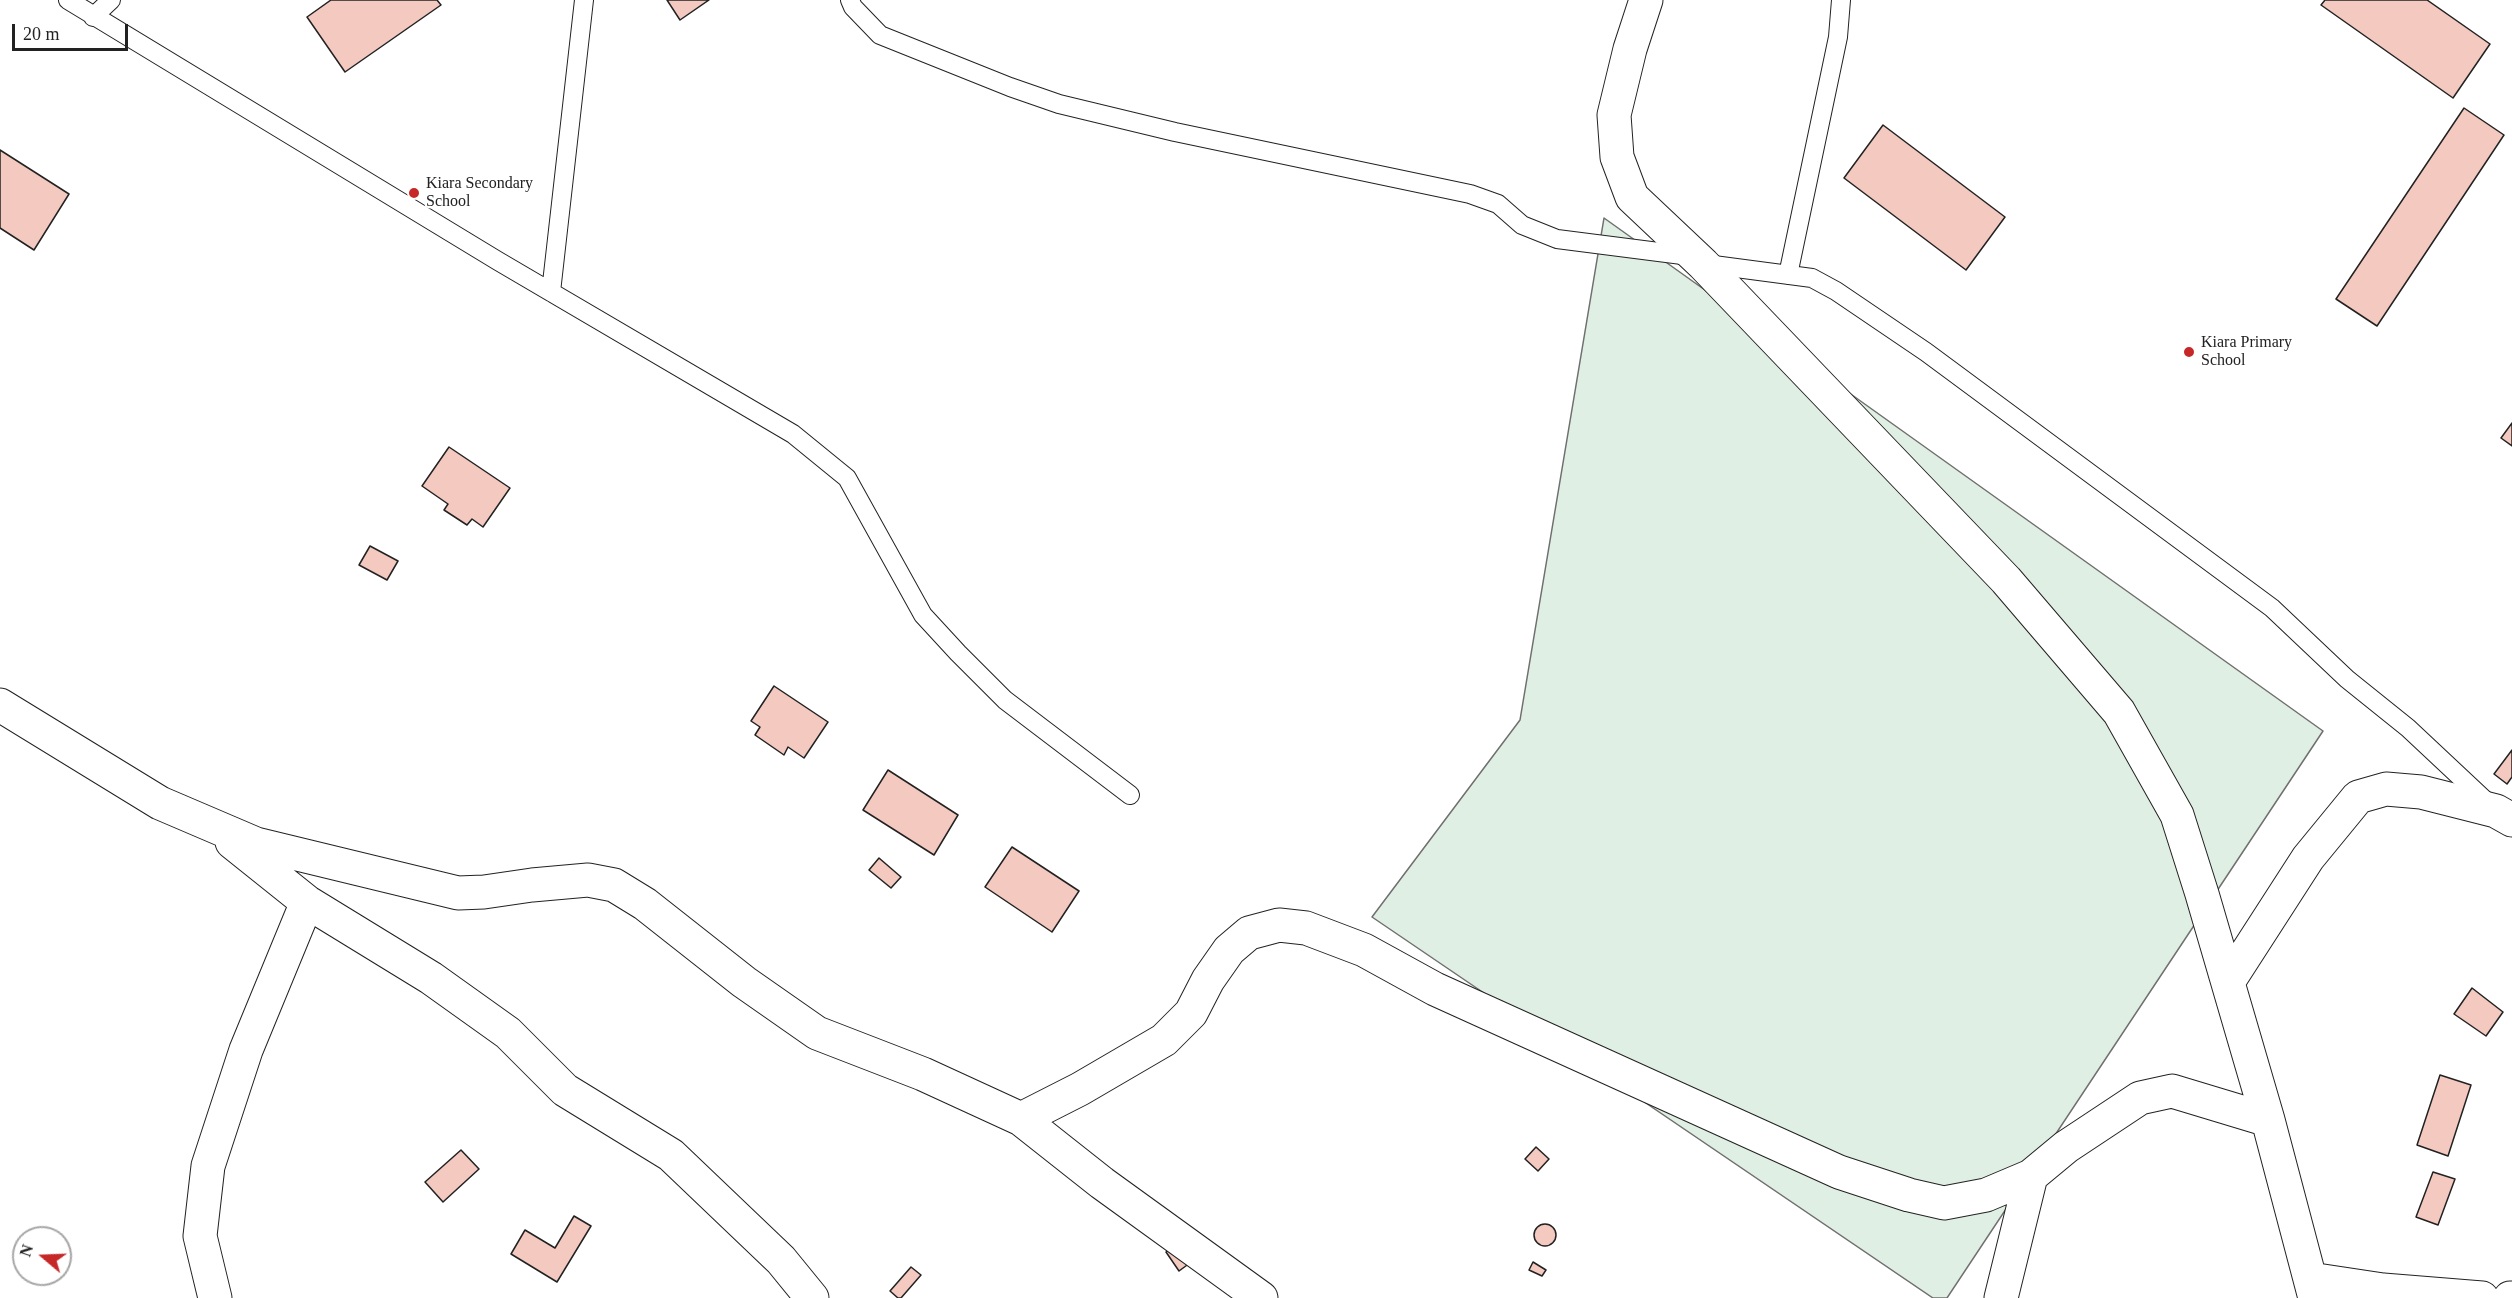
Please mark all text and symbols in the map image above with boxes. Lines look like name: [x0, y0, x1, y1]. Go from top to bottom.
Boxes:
scale bar: [15, 12, 130, 50]
text: 20 m: [23, 24, 60, 44]
place label: Kiara Secondary School: [426, 174, 533, 212]
marker: Kiara Secondary School: [407, 186, 421, 200]
place label: Kiara Primary School: [2201, 333, 2292, 371]
marker: Kiara Primary School: [2182, 345, 2196, 359]
north arrow: [12, 1226, 72, 1286]
text: N: [16, 1242, 36, 1259]

